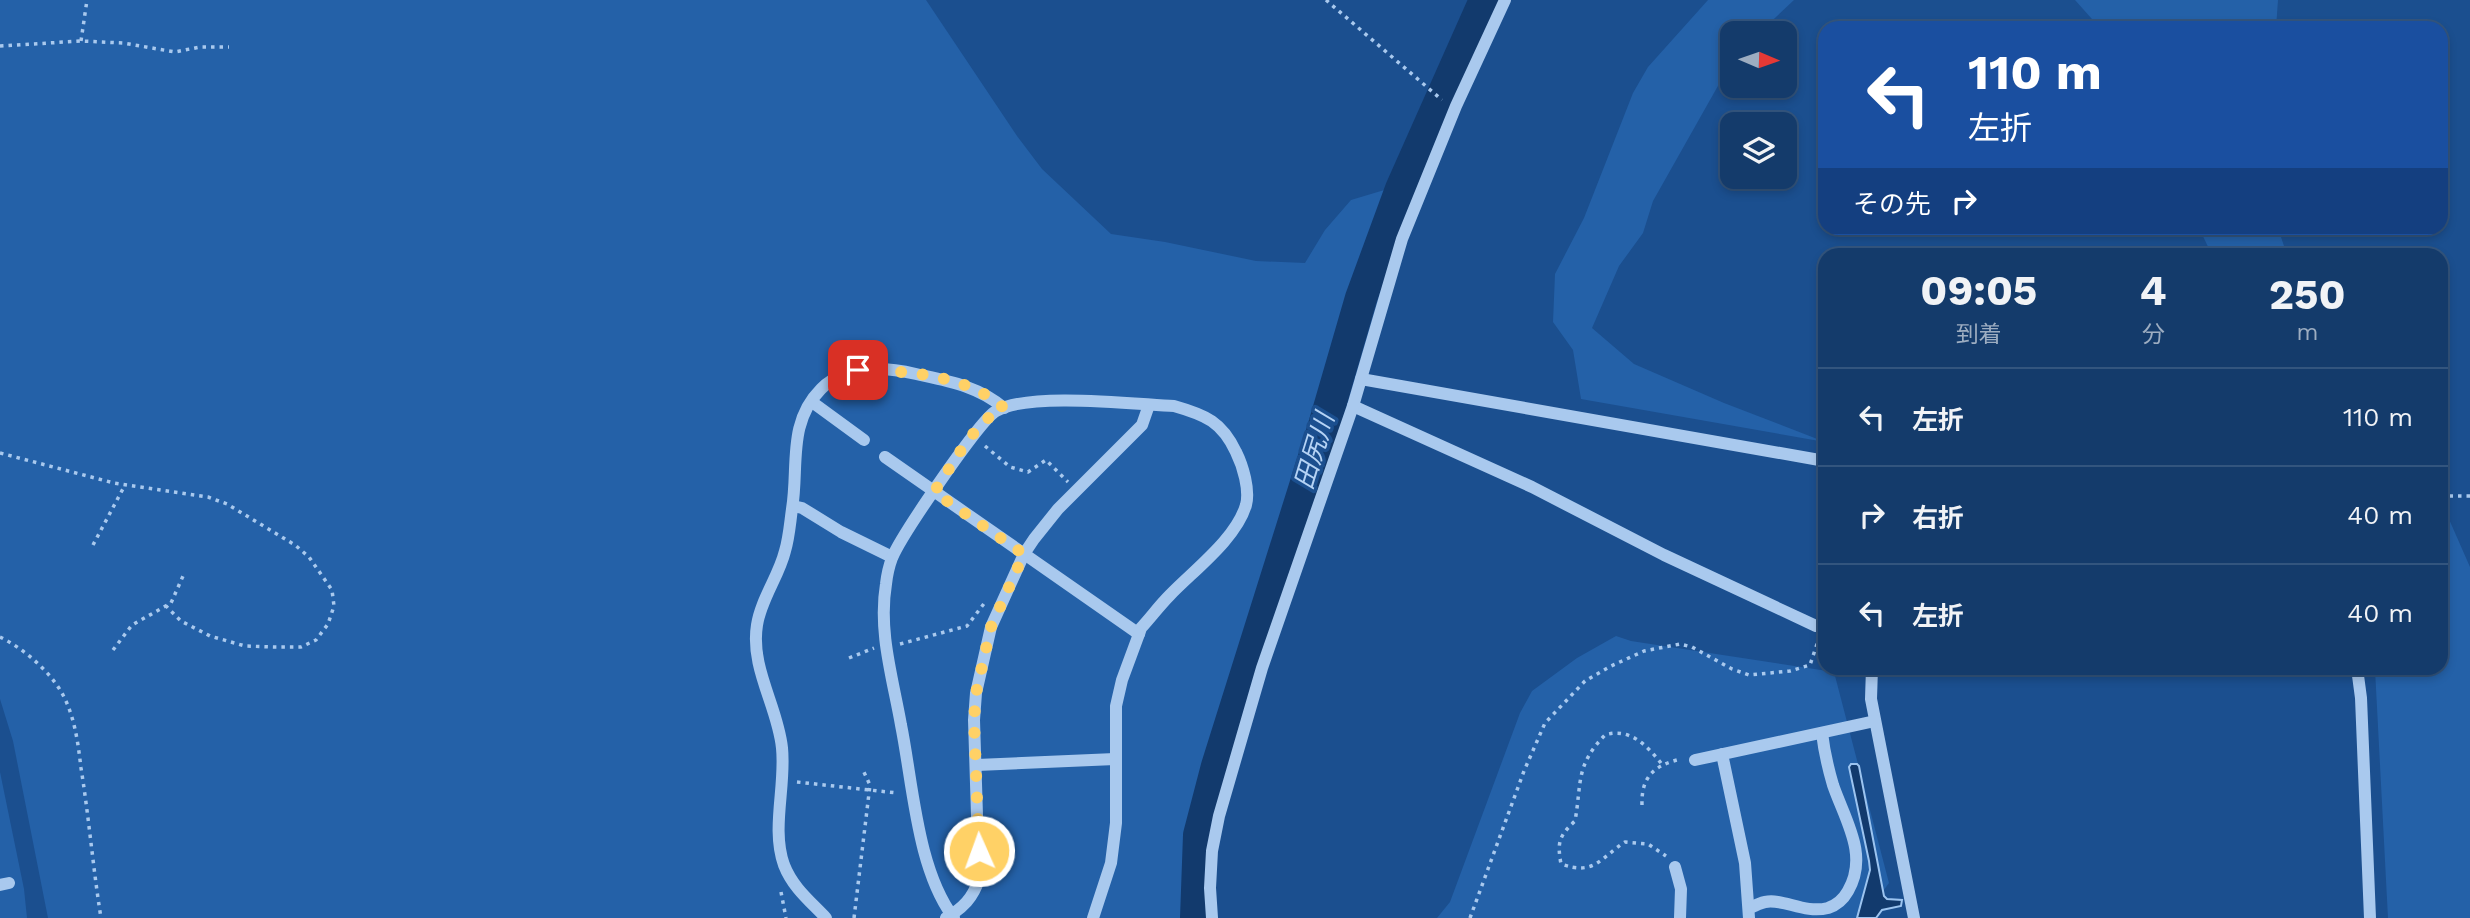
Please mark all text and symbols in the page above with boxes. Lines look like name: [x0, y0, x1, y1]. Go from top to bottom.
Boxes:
north arrow: [1720, 21, 1797, 98]
map controls: [1720, 21, 1797, 189]
text: 110 m: [1968, 43, 2102, 101]
icon: left: [1853, 49, 1944, 140]
text: 左折: [1968, 109, 2032, 147]
button: layers: [1720, 112, 1797, 189]
icon: right: [1945, 182, 1983, 220]
text: その先: [1853, 189, 1931, 219]
text: 09:05: [1920, 266, 2037, 315]
text: 4: [2140, 266, 2167, 315]
text: 250: [2269, 270, 2346, 319]
text: m: [2296, 319, 2318, 346]
text: 到着: [1956, 321, 2002, 348]
text: 分: [2142, 321, 2165, 348]
pin: [828, 340, 888, 400]
icon: arrive: [839, 351, 877, 389]
icon: left: [1853, 398, 1891, 436]
text: 110 m: [2343, 402, 2413, 432]
text: 左折: [1912, 405, 1964, 435]
water label: 田尻川: [1288, 406, 1341, 493]
icon: right: [1853, 496, 1891, 534]
text: 40 m: [2347, 500, 2413, 530]
text: 右折: [1912, 503, 1964, 533]
icon: left: [1853, 594, 1891, 632]
text: 40 m: [2347, 598, 2413, 628]
text: 左折: [1912, 601, 1964, 631]
position arrow: [942, 814, 1016, 888]

